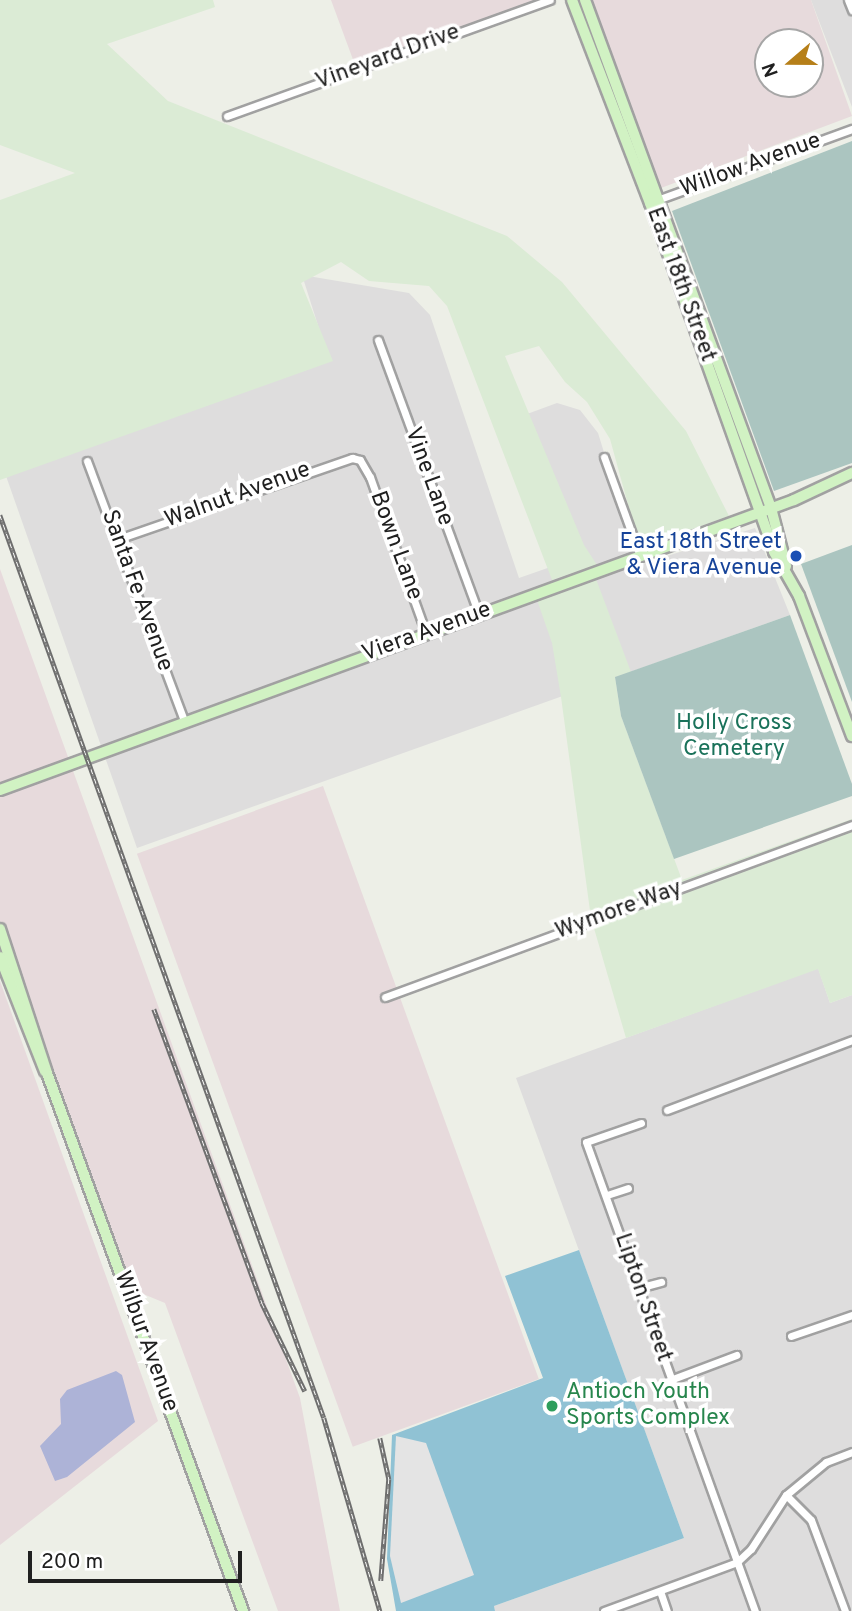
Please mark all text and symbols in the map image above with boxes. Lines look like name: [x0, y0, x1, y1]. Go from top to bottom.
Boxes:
street label: Vineyard Drive: [312, 19, 464, 97]
north arrow: [754, 28, 824, 98]
text: N: [758, 59, 785, 80]
street label: Willow Avenue: [676, 128, 826, 204]
street label: East 18th Street: [639, 204, 721, 366]
street label: Vine Lane: [397, 424, 459, 530]
street label: Walnut Avenue: [161, 457, 315, 535]
street label: Bown Lane: [363, 488, 427, 604]
street label: Santa Fe Avenue: [94, 506, 178, 676]
place label: East 18th Street & Viera Avenue: [619, 529, 782, 583]
marker: East 18th Street & Viera Avenue: [788, 548, 804, 564]
street label: Viera Avenue: [358, 597, 496, 669]
park label: Holly Cross Cemetery: [676, 710, 792, 764]
street label: Wymore Way: [552, 875, 686, 947]
street label: Lipton Street: [607, 1230, 677, 1366]
street label: Wilbur Avenue: [107, 1268, 183, 1416]
place label: Antioch Youth Sports Complex: [566, 1379, 730, 1433]
marker: Antioch Youth Sports Complex: [544, 1398, 560, 1414]
scale bar: [32, 1538, 245, 1582]
text: 200 m: [41, 1549, 103, 1576]

